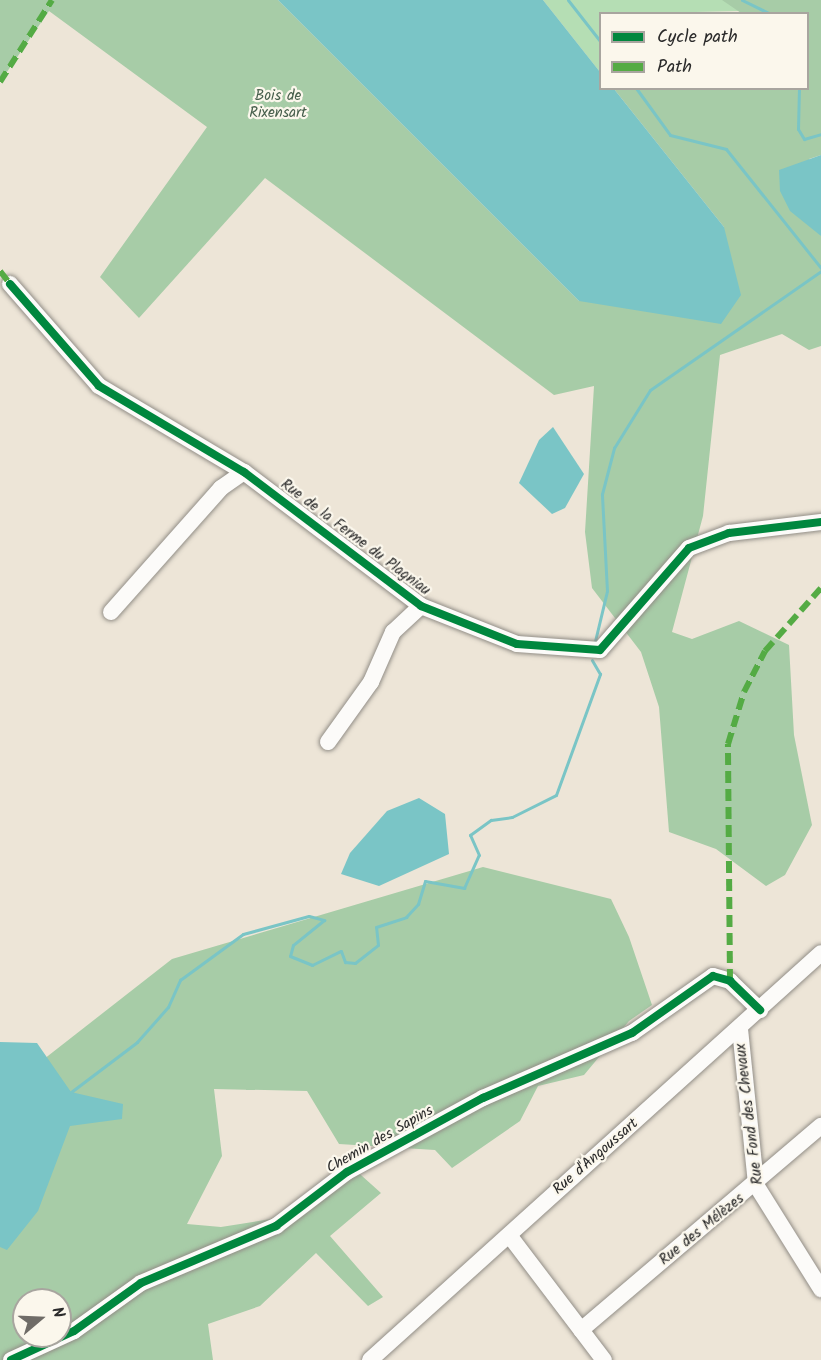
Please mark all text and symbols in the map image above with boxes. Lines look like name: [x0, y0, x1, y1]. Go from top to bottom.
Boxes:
legend: [599, 12, 809, 90]
text: Cycle path: [657, 23, 738, 52]
text: Path: [657, 53, 692, 82]
park label: Bois de Rixensart: [249, 87, 307, 122]
street label: Rue de la Ferme du Plagniau: [277, 476, 433, 600]
street label: Rue Fond des Chevaux: [732, 1042, 768, 1186]
street label: Chemin des Sapins: [324, 1102, 436, 1178]
street label: Rue d'Angoussart: [550, 1115, 642, 1199]
street label: Rue des Mélèzes: [656, 1190, 748, 1270]
north arrow: [12, 1288, 72, 1348]
text: N: [44, 1304, 71, 1321]

